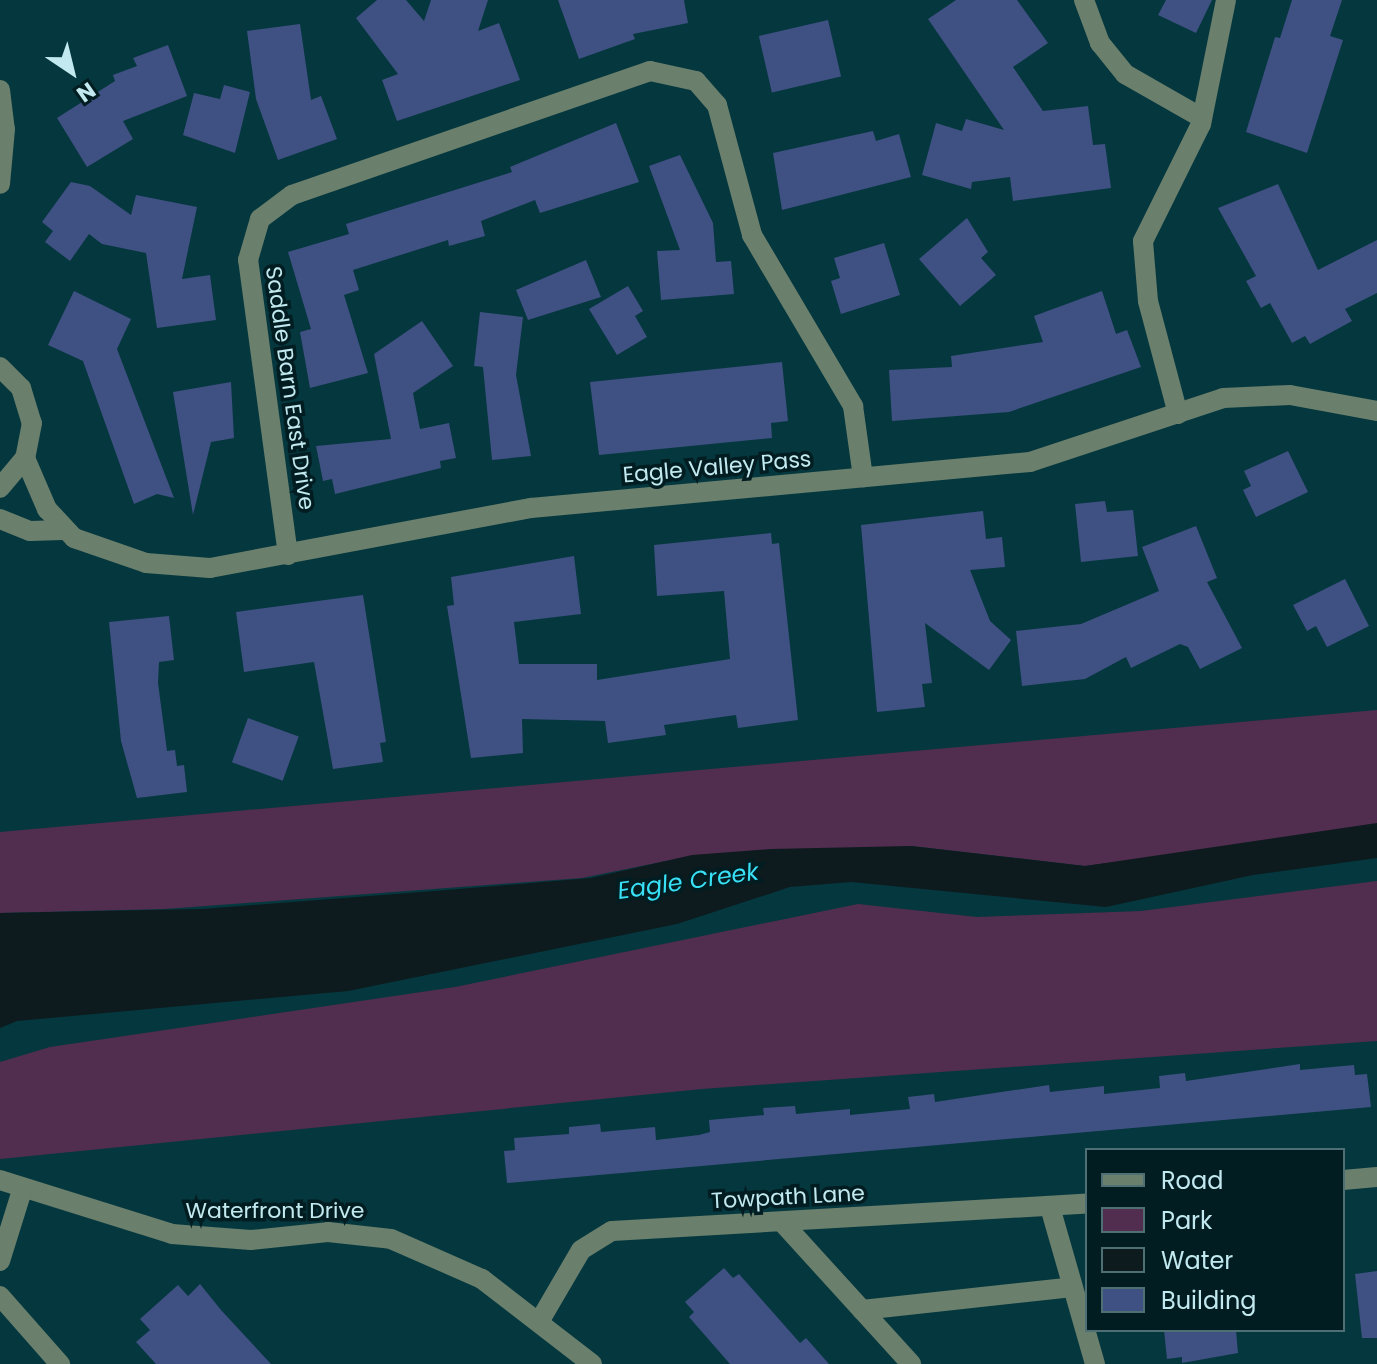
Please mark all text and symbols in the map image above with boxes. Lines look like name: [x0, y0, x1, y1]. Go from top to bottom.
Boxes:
north arrow: [32, 32, 112, 112]
text: N: [70, 75, 102, 110]
street label: Saddle Barn East Drive: [260, 265, 320, 511]
street label: Eagle Valley Pass: [622, 446, 812, 488]
water label: Eagle Creek: [616, 857, 760, 905]
legend: [1085, 1148, 1345, 1332]
text: Road: [1161, 1164, 1223, 1197]
street label: Towpath Lane: [711, 1180, 865, 1214]
street label: Waterfront Drive: [186, 1198, 364, 1224]
text: Park: [1161, 1204, 1212, 1237]
text: Water: [1161, 1244, 1233, 1277]
text: Building: [1161, 1284, 1257, 1317]

